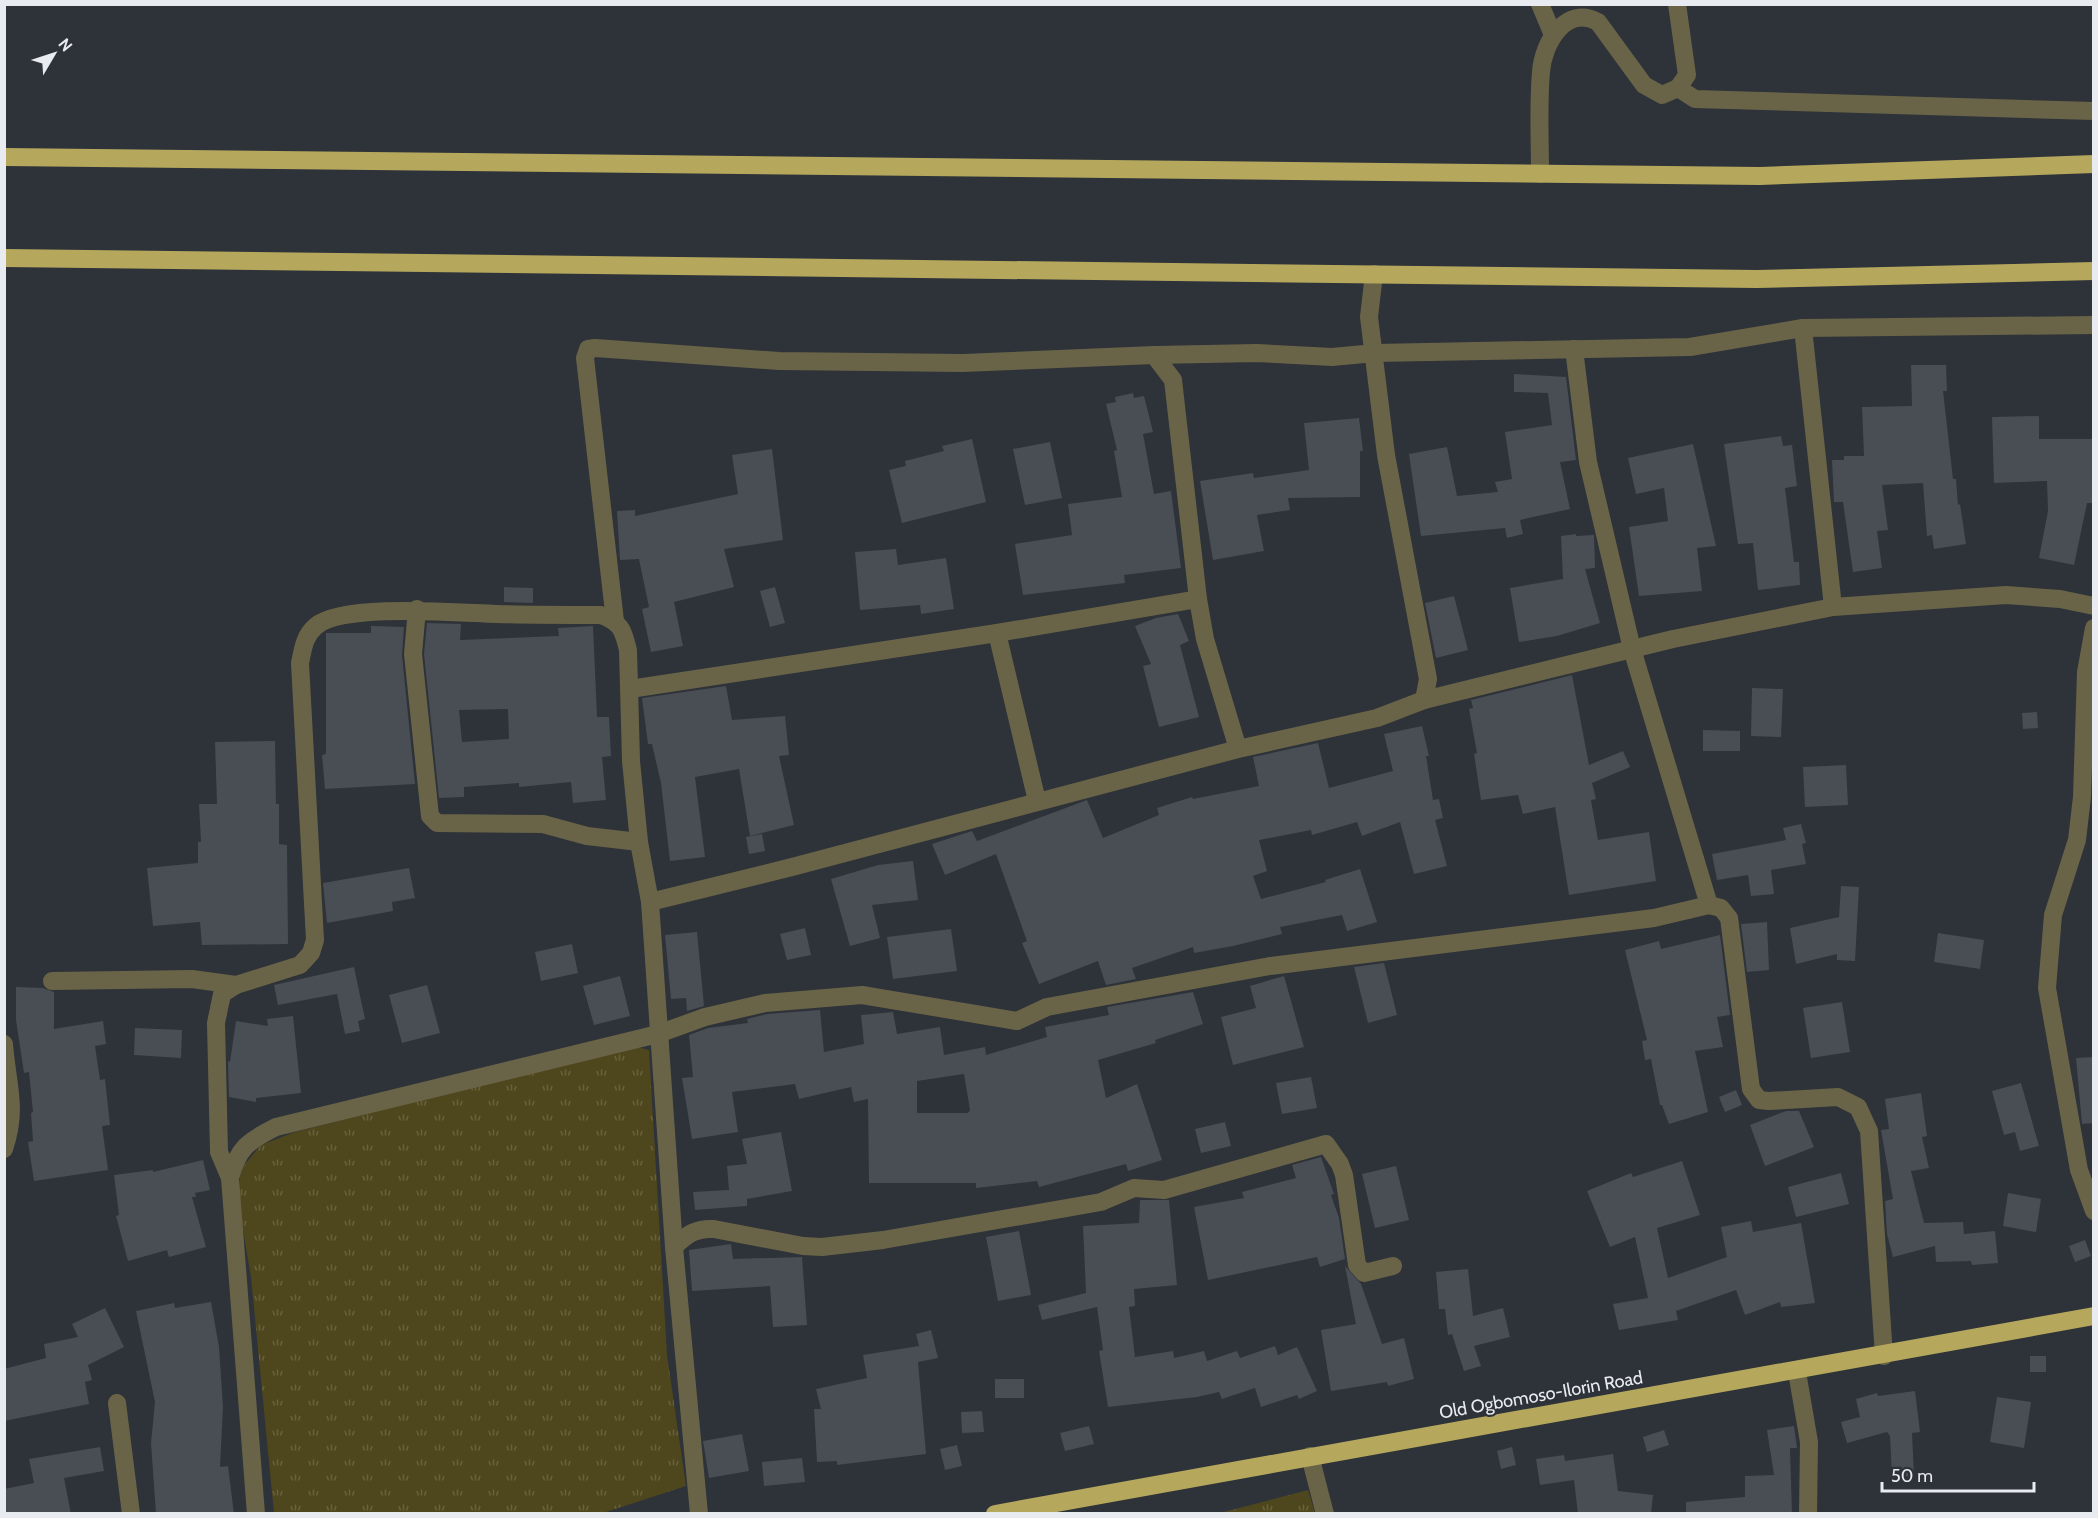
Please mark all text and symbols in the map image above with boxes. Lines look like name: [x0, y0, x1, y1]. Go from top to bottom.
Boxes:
north arrow: [24, 24, 84, 84]
text: N: [54, 35, 76, 55]
street label: Old Ogbomoso-Ilorin Road: [1437, 1366, 1645, 1424]
scale bar: [1882, 1455, 2034, 1493]
text: 50 m: [1891, 1465, 1933, 1487]

